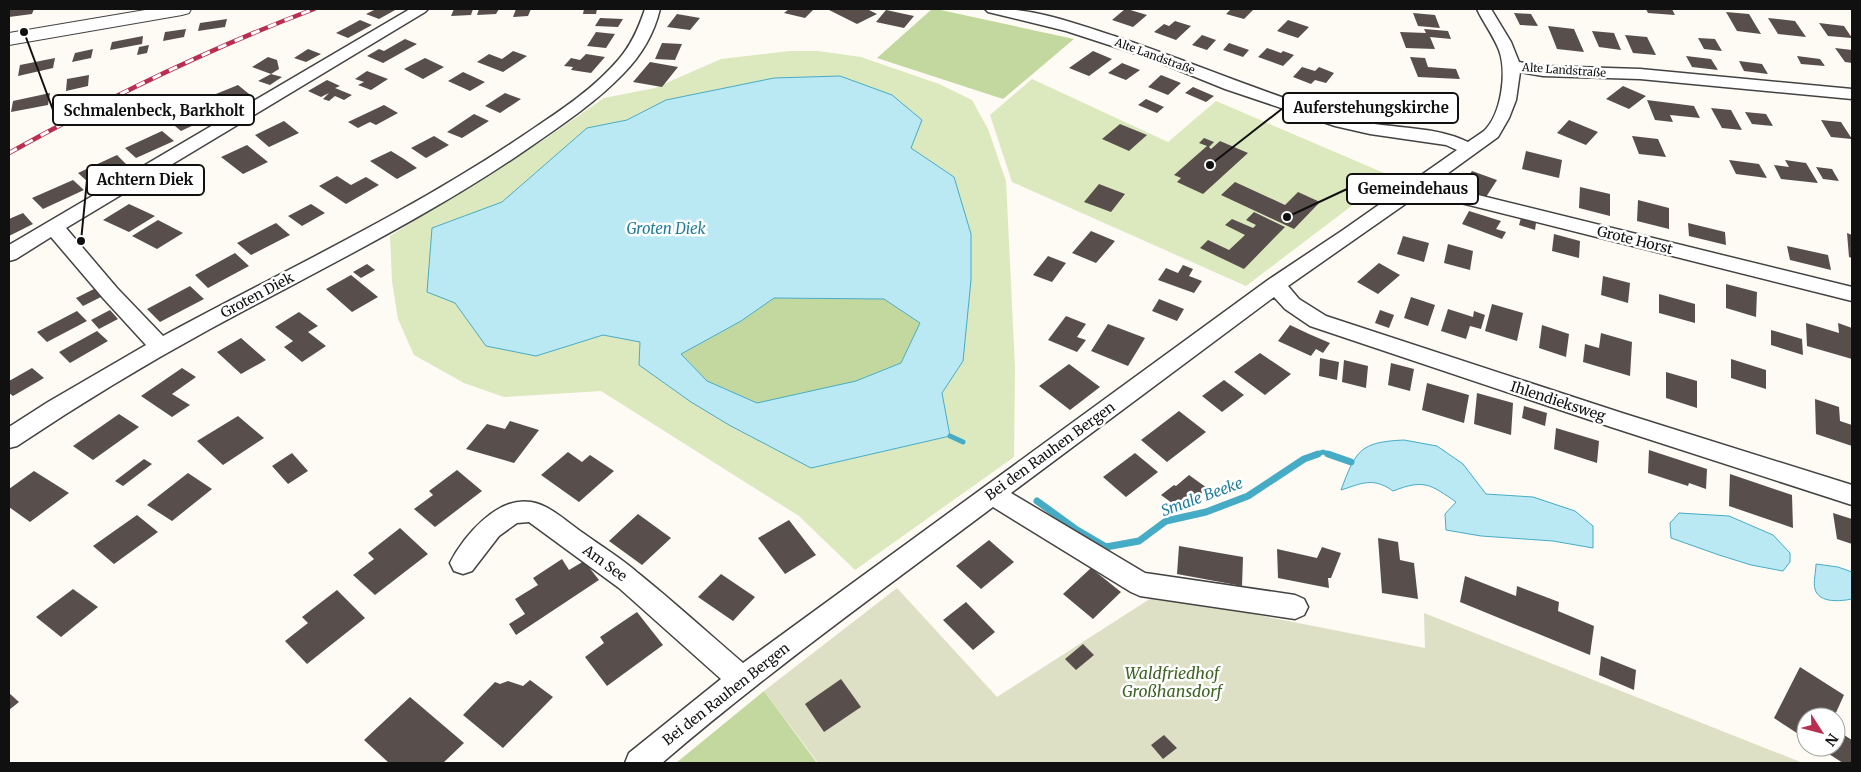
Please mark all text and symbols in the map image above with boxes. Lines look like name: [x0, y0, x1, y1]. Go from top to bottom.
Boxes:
street label: Alte Landstraße: [1112, 35, 1197, 77]
street label: Alte Landstraße: [1521, 60, 1607, 80]
callout: Auferstehungskirche: [1283, 93, 1458, 123]
callout: Schmalenbeck, Barkholt: [53, 95, 254, 125]
text: Auferstehungskirche: [1292, 98, 1449, 117]
text: Schmalenbeck, Barkholt: [63, 101, 245, 121]
callout: Achtern Diek: [87, 165, 204, 195]
text: Achtern Diek: [96, 170, 194, 189]
callout: Gemeindehaus: [1347, 174, 1478, 204]
text: Gemeindehaus: [1358, 179, 1469, 198]
water label: Groten Diek: [626, 219, 706, 238]
street label: Grote Horst: [1595, 222, 1675, 258]
street label: Groten Diek: [217, 268, 297, 322]
street label: Ihlendieksweg: [1508, 377, 1608, 425]
street label: Bei den Rauhen Bergen: [982, 398, 1118, 504]
water label: Smale Beeke: [1158, 473, 1246, 520]
street label: Am See: [578, 540, 631, 585]
street label: Bei den Rauhen Bergen: [659, 639, 793, 749]
park label: Waldfriedhof Großhansdorf: [1122, 663, 1224, 701]
north arrow: [1796, 707, 1846, 757]
text: N: [1821, 730, 1842, 749]

